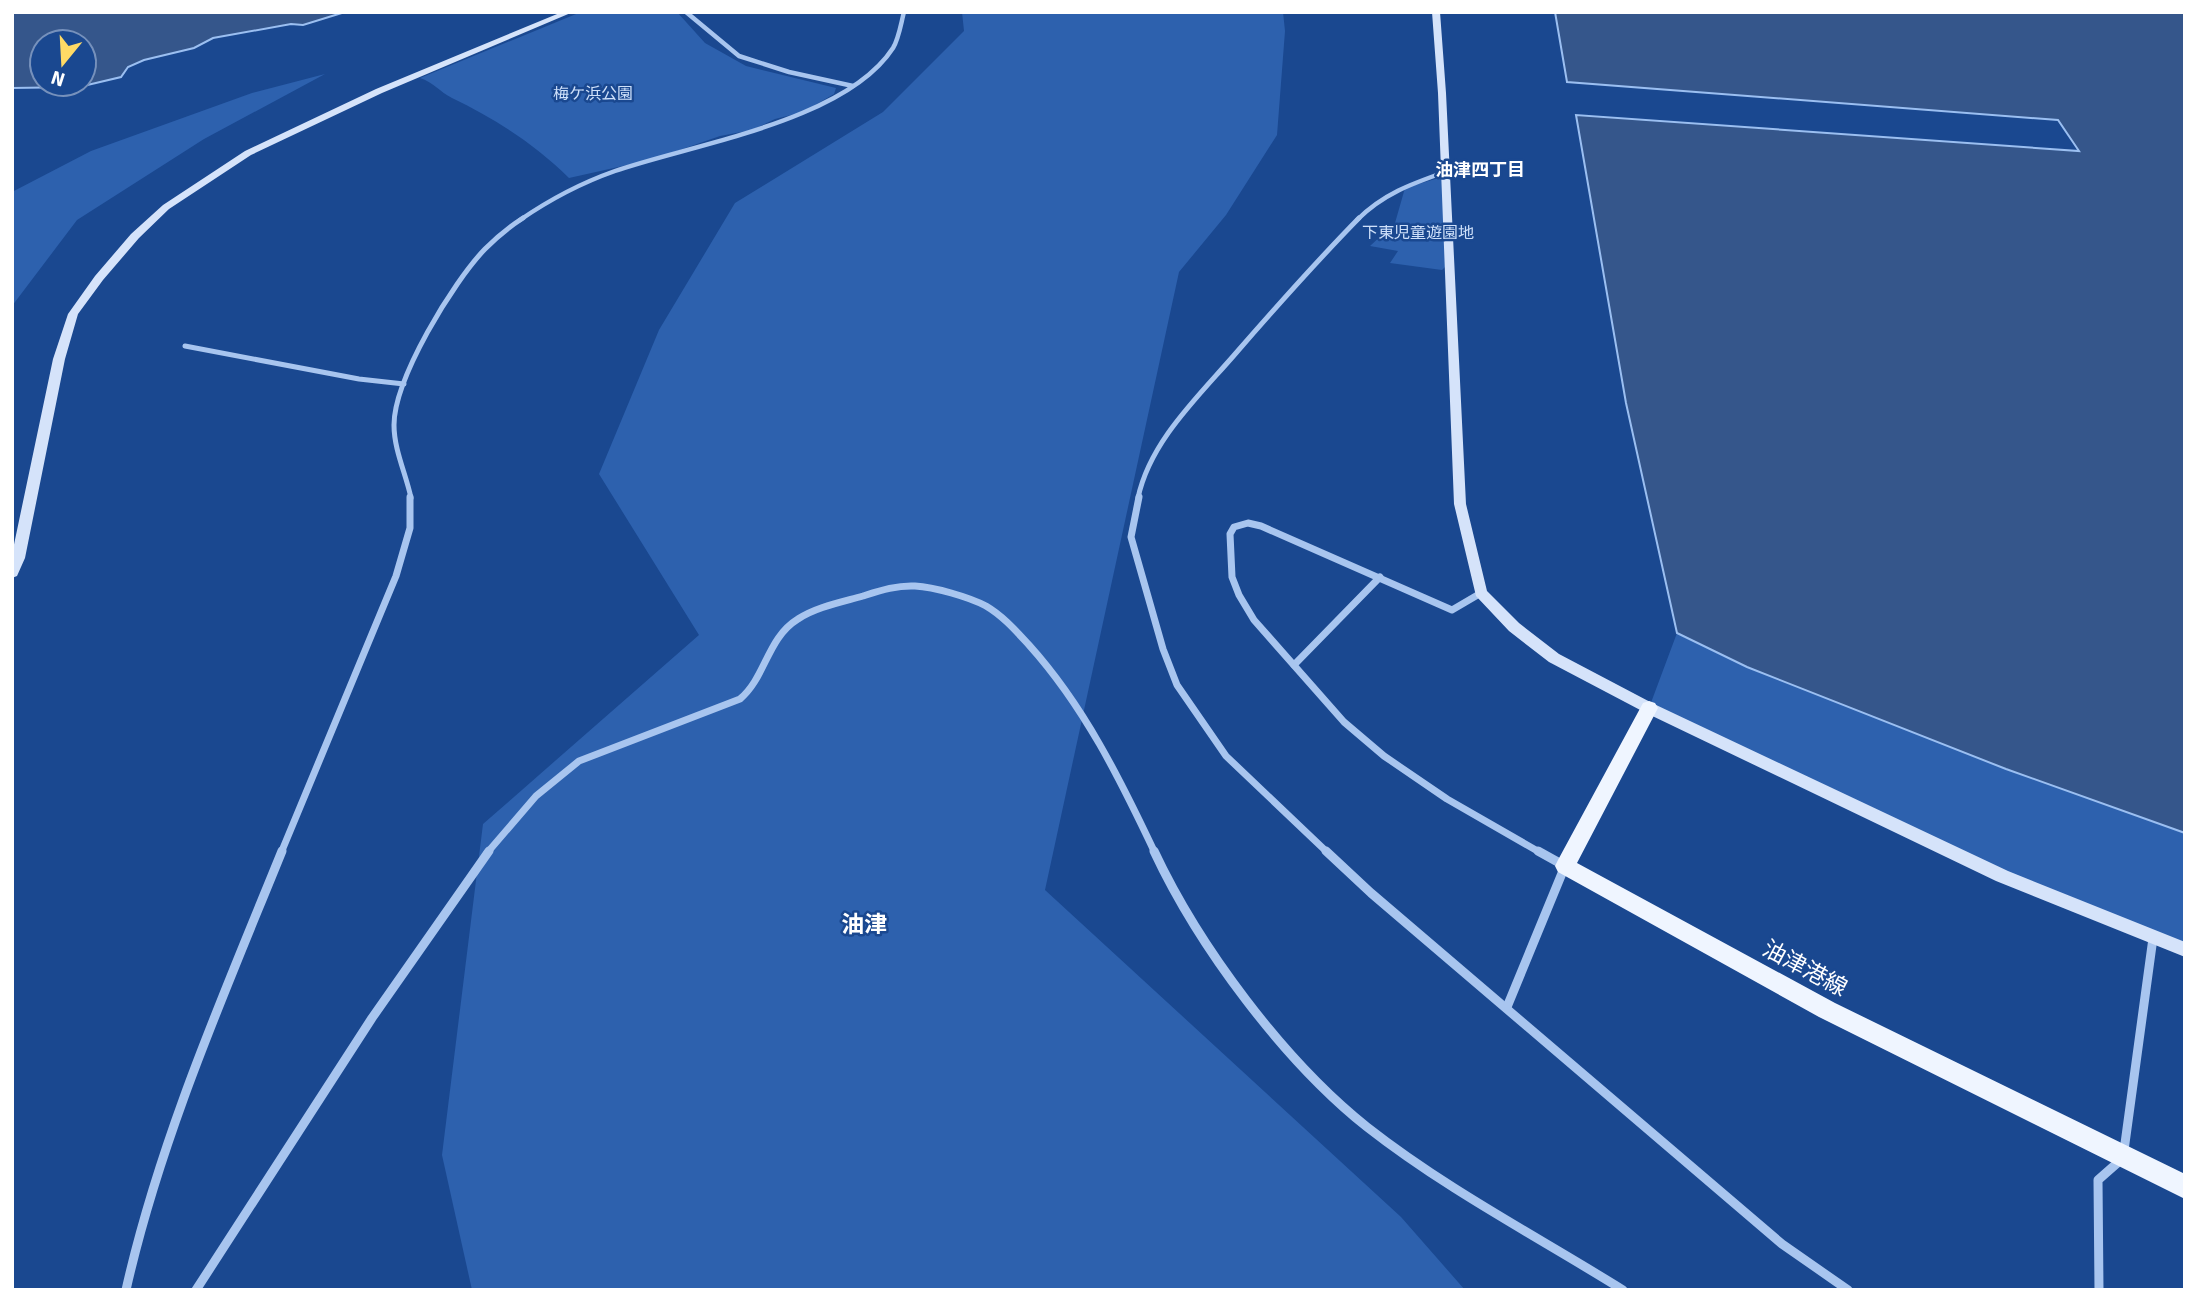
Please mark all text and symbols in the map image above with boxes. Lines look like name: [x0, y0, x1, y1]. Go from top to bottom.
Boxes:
north arrow: [28, 28, 98, 98]
text: N: [48, 65, 68, 92]
park label: 梅ケ浜公園: [553, 84, 633, 104]
district label: 油津四丁目: [1435, 159, 1525, 181]
park label: 下東児童遊園地: [1362, 223, 1474, 243]
district label: 油津: [841, 910, 887, 939]
street label: 油津港線: [1757, 934, 1852, 1003]

